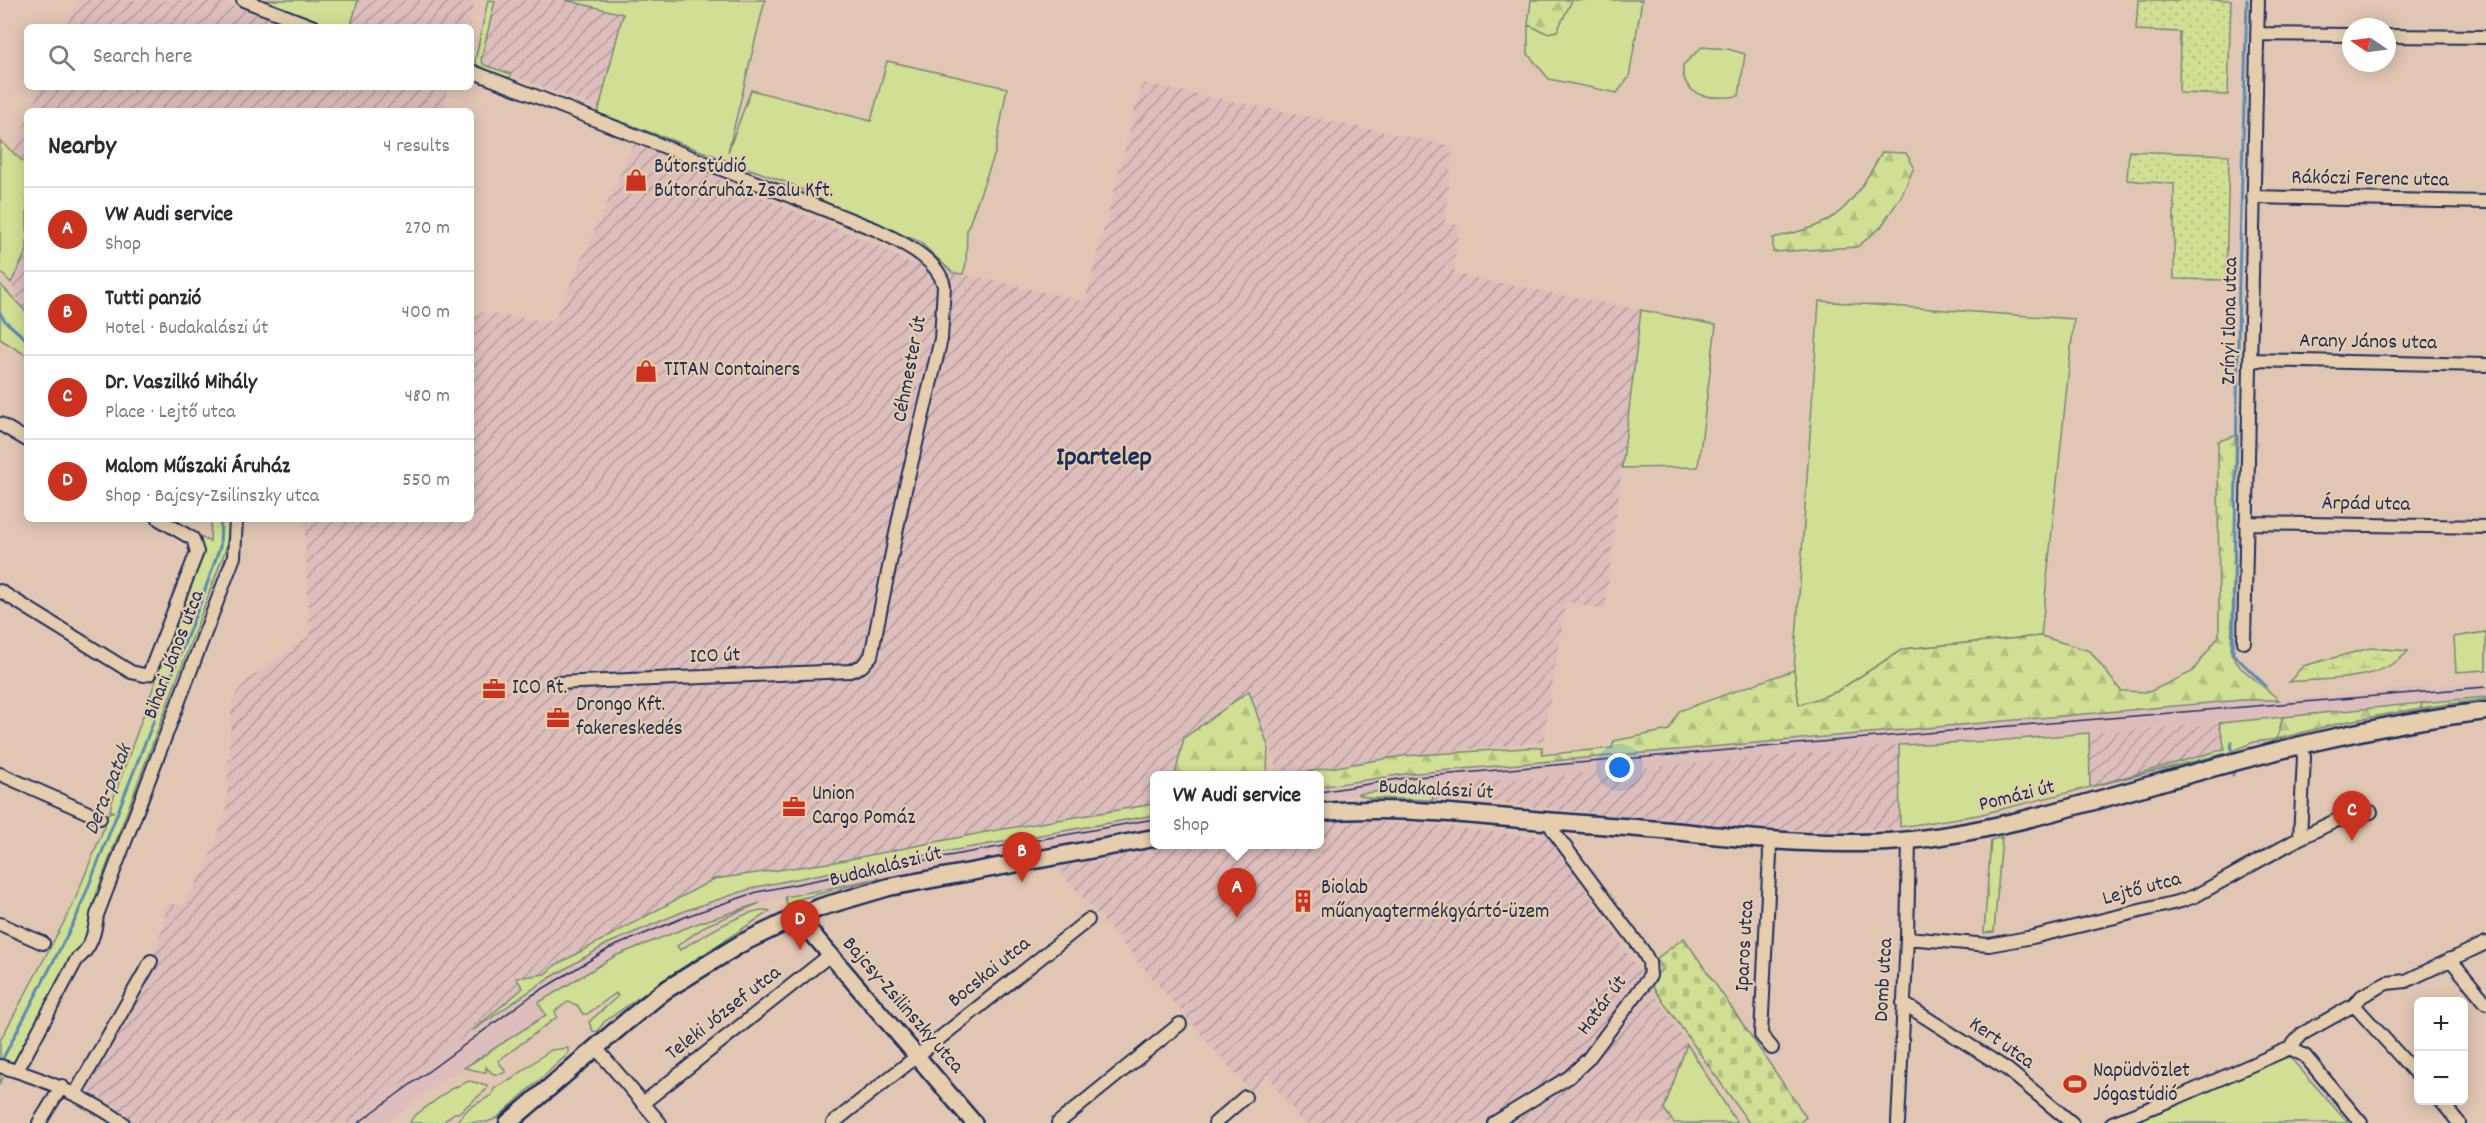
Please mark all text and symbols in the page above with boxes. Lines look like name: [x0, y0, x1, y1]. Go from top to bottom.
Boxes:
north arrow: [2342, 18, 2396, 72]
search box: [24, 24, 474, 90]
icon: search: [45, 41, 78, 74]
text: Search here: [93, 42, 192, 73]
text: Nearby: [48, 129, 116, 166]
text: 4 results: [383, 133, 450, 161]
place label: Bútorstúdió Bútoráruház Zsalu Kft.: [654, 153, 833, 207]
street label: Rákóczi Ferenc utca: [2291, 164, 2450, 196]
shop icon: Bútorstúdió Bútoráruház Zsalu Kft.: [623, 167, 649, 193]
text: VW Audi service: [105, 200, 233, 231]
text: A: [62, 215, 73, 243]
text: 270 m: [404, 215, 450, 243]
text: Shop: [105, 231, 141, 259]
street label: Zrínyi Ilona utca: [2215, 256, 2247, 385]
text: Tutti panzió: [105, 284, 201, 315]
text: B: [63, 299, 72, 327]
text: 400 m: [402, 299, 450, 327]
street label: Céhmester út: [886, 313, 936, 425]
text: Hotel · Budakalászi út: [105, 315, 268, 343]
street label: Arany János utca: [2299, 327, 2438, 359]
place label: TITAN Containers: [664, 356, 800, 386]
shop icon: TITAN Containers: [633, 358, 659, 384]
text: Dr. Vaszilkó Mihály: [105, 368, 257, 399]
text: C: [63, 383, 72, 411]
text: 480 m: [404, 383, 450, 411]
text: Place · Lejtő utca: [105, 399, 235, 427]
district label: Ipartelep: [1056, 439, 1152, 478]
text: Malom Műszaki Áruház: [105, 452, 290, 483]
text: D: [62, 467, 73, 495]
text: 550 m: [402, 467, 450, 495]
text: Shop · Bajcsy-Zsilinszky utca: [105, 483, 319, 511]
street label: Árpád utca: [2321, 489, 2412, 521]
street label: Bihari János utca: [137, 585, 214, 724]
street label: ICO út: [689, 641, 741, 673]
place label: ICO Rt.: [512, 674, 567, 704]
office icon: ICO Rt.: [481, 676, 507, 702]
place label: Drongo Kft. fakereskedés: [576, 691, 683, 745]
office icon: Drongo Kft. fakereskedés: [545, 705, 571, 731]
water label: Dera-patak: [77, 738, 142, 840]
your location: [1605, 753, 1634, 782]
popup: [1150, 771, 1324, 849]
street label: Budakalászi út: [1378, 773, 1494, 809]
street label: Pomázi út: [1976, 773, 2058, 821]
place label: Union Cargo Pomáz: [812, 780, 915, 834]
text: VW Audi service: [1173, 781, 1301, 812]
pin: C: [2332, 792, 2372, 841]
office icon: Union Cargo Pomáz: [781, 794, 807, 820]
text: Shop: [1173, 812, 1209, 840]
pin: B: [1002, 832, 1042, 882]
street label: Budakalászi út: [827, 839, 946, 896]
street label: Lejtő utca: [2099, 865, 2186, 915]
pin: A: [1218, 868, 1256, 918]
place label: Biolab műanyagtermékgyártó-üzem: [1321, 874, 1549, 928]
building icon: Biolab műanyagtermékgyártó-üzem: [1290, 888, 1316, 914]
street label: Iparos utca: [1729, 898, 1763, 993]
pin: D: [780, 900, 820, 950]
street label: Bocskai utca: [942, 930, 1039, 1016]
street label: Bajcsy-Zsilinszky utca: [834, 931, 971, 1082]
street label: Domb utca: [1868, 936, 1902, 1023]
street label: Teleki József utca: [660, 959, 789, 1069]
street label: Határ út: [1570, 970, 1636, 1042]
map controls: [2414, 997, 2468, 1105]
button: +: [2414, 997, 2468, 1051]
street label: Kert utca: [1962, 1010, 2041, 1078]
button: −: [2414, 1051, 2468, 1105]
place label: Napüdvözlet Jógastúdió: [2093, 1057, 2190, 1111]
sports icon: Napüdvözlet Jógastúdió: [2062, 1071, 2088, 1097]

